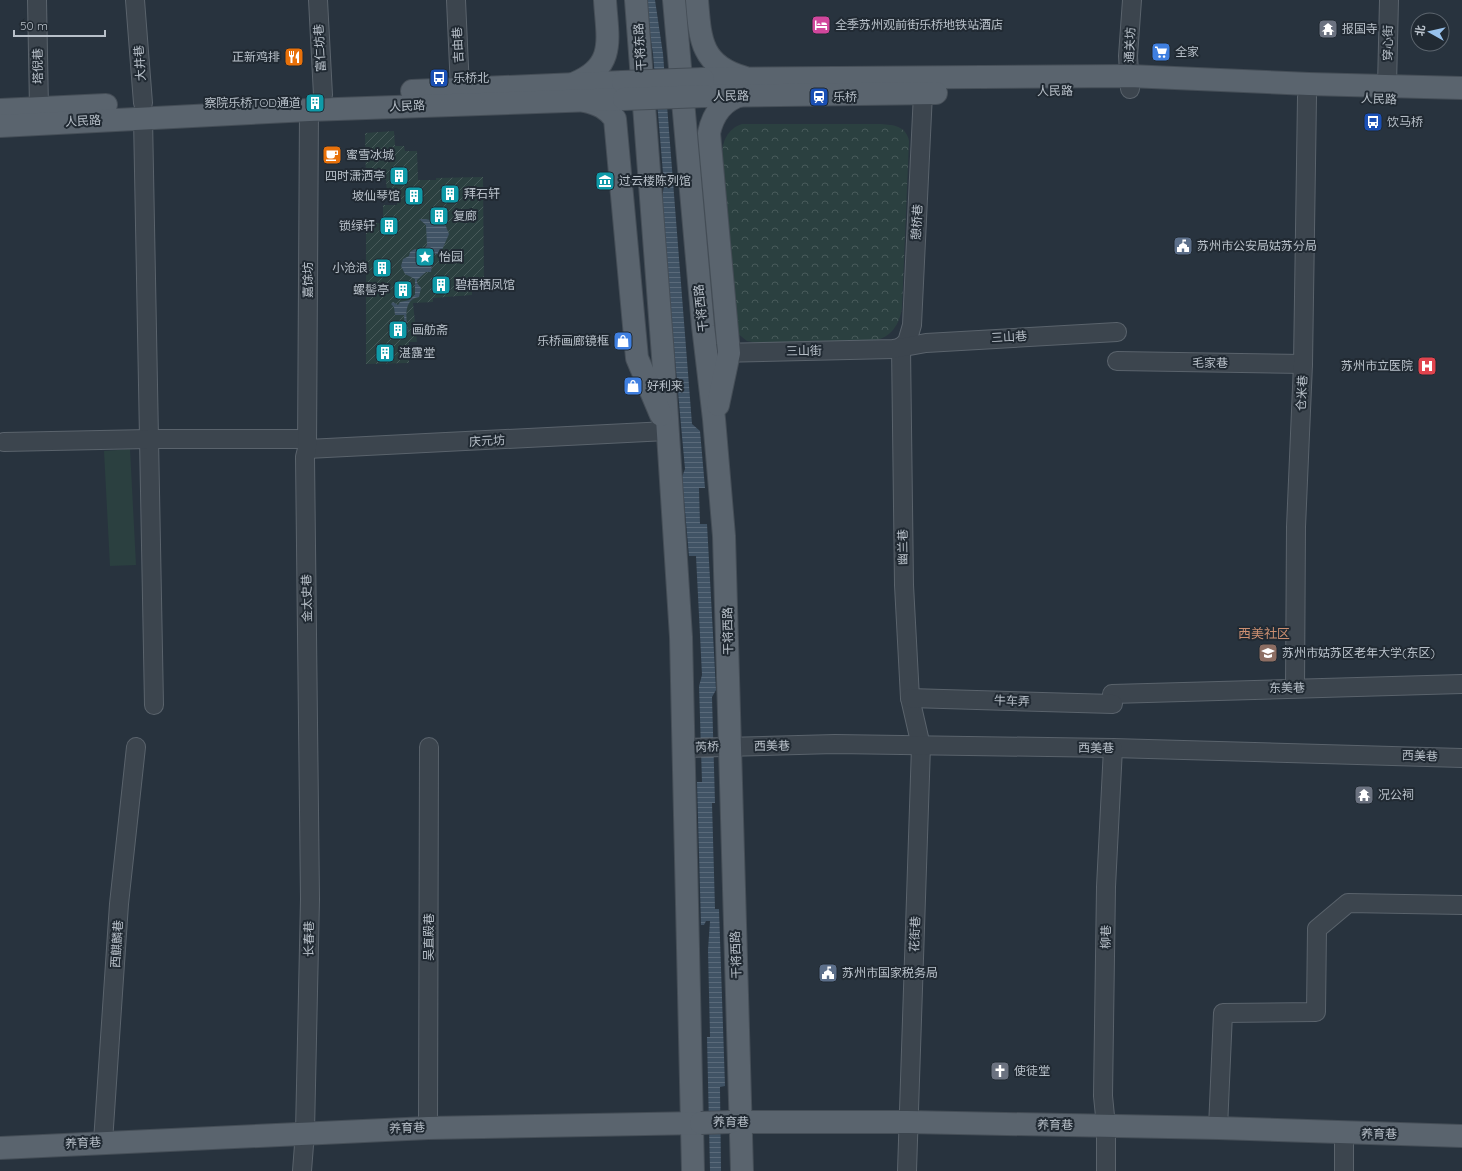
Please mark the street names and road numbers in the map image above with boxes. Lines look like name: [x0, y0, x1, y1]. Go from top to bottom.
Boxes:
street label: 干将东路: [630, 23, 649, 72]
street label: 富仁坊巷: [311, 24, 328, 72]
street label: 穿心街: [1380, 25, 1395, 61]
street label: 吉由巷: [449, 27, 466, 63]
street label: 通关坊: [1121, 27, 1138, 63]
street label: 大井巷: [131, 45, 148, 82]
street label: 塔倪巷: [30, 48, 45, 84]
street label: 人民路: [1037, 83, 1073, 98]
street label: 人民路: [713, 88, 749, 103]
street label: 人民路: [1361, 90, 1397, 107]
street label: 人民路: [389, 97, 425, 114]
street label: 人民路: [65, 112, 101, 129]
street label: 憩桥巷: [908, 204, 925, 240]
street label: 嘉馀坊: [300, 262, 315, 298]
street label: 干将西路: [691, 283, 710, 333]
street label: 三山巷: [991, 328, 1027, 345]
street label: 三山街: [786, 343, 822, 358]
street label: 毛家巷: [1192, 355, 1228, 370]
street label: 仓米巷: [1293, 375, 1310, 411]
street label: 庆元坊: [469, 432, 505, 449]
street label: 幽兰巷: [895, 529, 910, 565]
street label: 金太史巷: [299, 574, 314, 622]
street label: 干将西路: [720, 607, 735, 655]
street label: 东美巷: [1269, 680, 1305, 695]
street label: 牛车弄: [994, 692, 1030, 709]
street label: 西美巷: [754, 738, 790, 753]
street label: 芮桥: [695, 739, 719, 754]
street label: 西美巷: [1078, 740, 1114, 755]
street label: 西美巷: [1402, 747, 1438, 764]
street label: 吴直殿巷: [421, 913, 436, 961]
street label: 花街巷: [906, 916, 923, 952]
street label: 西麒麟巷: [107, 919, 126, 968]
street label: 长春巷: [301, 921, 316, 957]
street label: 柳巷: [1098, 925, 1113, 949]
street label: 干将西路: [727, 931, 744, 979]
street label: 养育巷: [713, 1114, 749, 1129]
street label: 养育巷: [1037, 1117, 1073, 1132]
street label: 养育巷: [389, 1119, 425, 1136]
street label: 养育巷: [1361, 1126, 1397, 1141]
street label: 养育巷: [65, 1134, 101, 1151]

